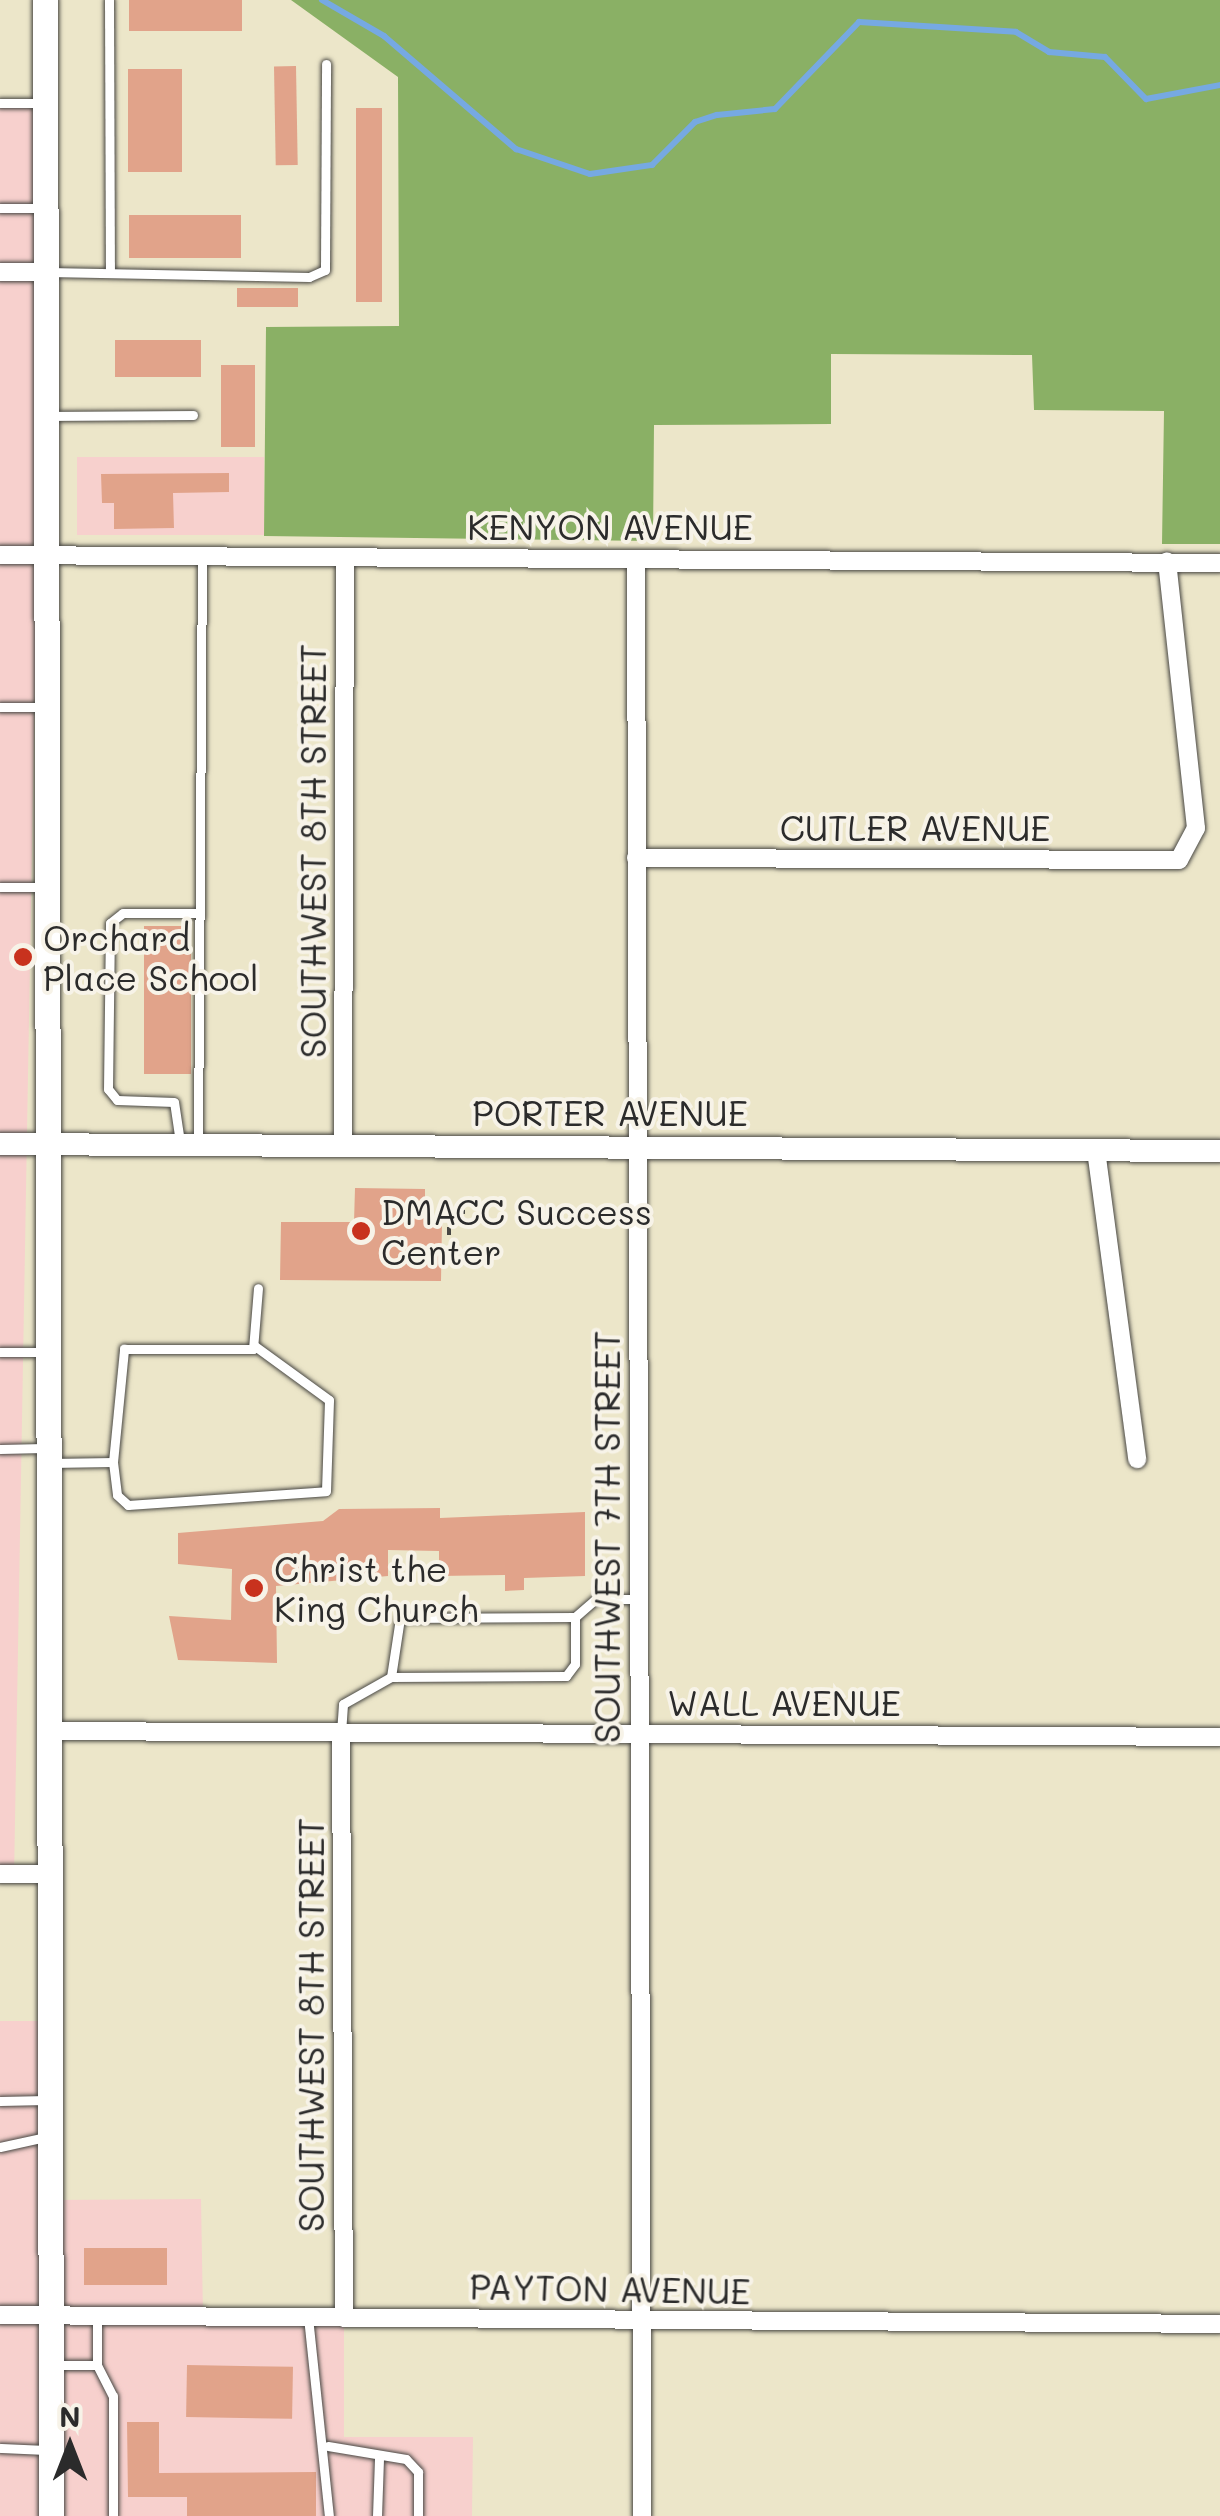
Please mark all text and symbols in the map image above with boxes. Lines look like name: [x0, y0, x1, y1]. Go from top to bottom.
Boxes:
street label: KENYON AVENUE: [467, 505, 753, 547]
street label: SOUTHWEST 8TH STREET: [291, 644, 333, 1058]
street label: CUTLER AVENUE: [780, 806, 1050, 848]
place label: Orchard Place School: [43, 916, 259, 998]
marker: Orchard Place School: [12, 946, 34, 968]
street label: PORTER AVENUE: [472, 1091, 748, 1133]
place label: DMACC Success Center: [381, 1190, 652, 1272]
marker: DMACC Success Center: [350, 1220, 372, 1242]
street label: SOUTHWEST 7TH STREET: [585, 1331, 627, 1743]
place label: Christ the King Church: [274, 1547, 479, 1629]
marker: Christ the King Church: [243, 1577, 265, 1599]
street label: WALL AVENUE: [667, 1681, 901, 1723]
street label: SOUTHWEST 8TH STREET: [289, 1818, 331, 2232]
street label: PAYTON AVENUE: [469, 2265, 751, 2311]
north arrow: [20, 2396, 120, 2496]
text: N: [59, 2398, 81, 2434]

